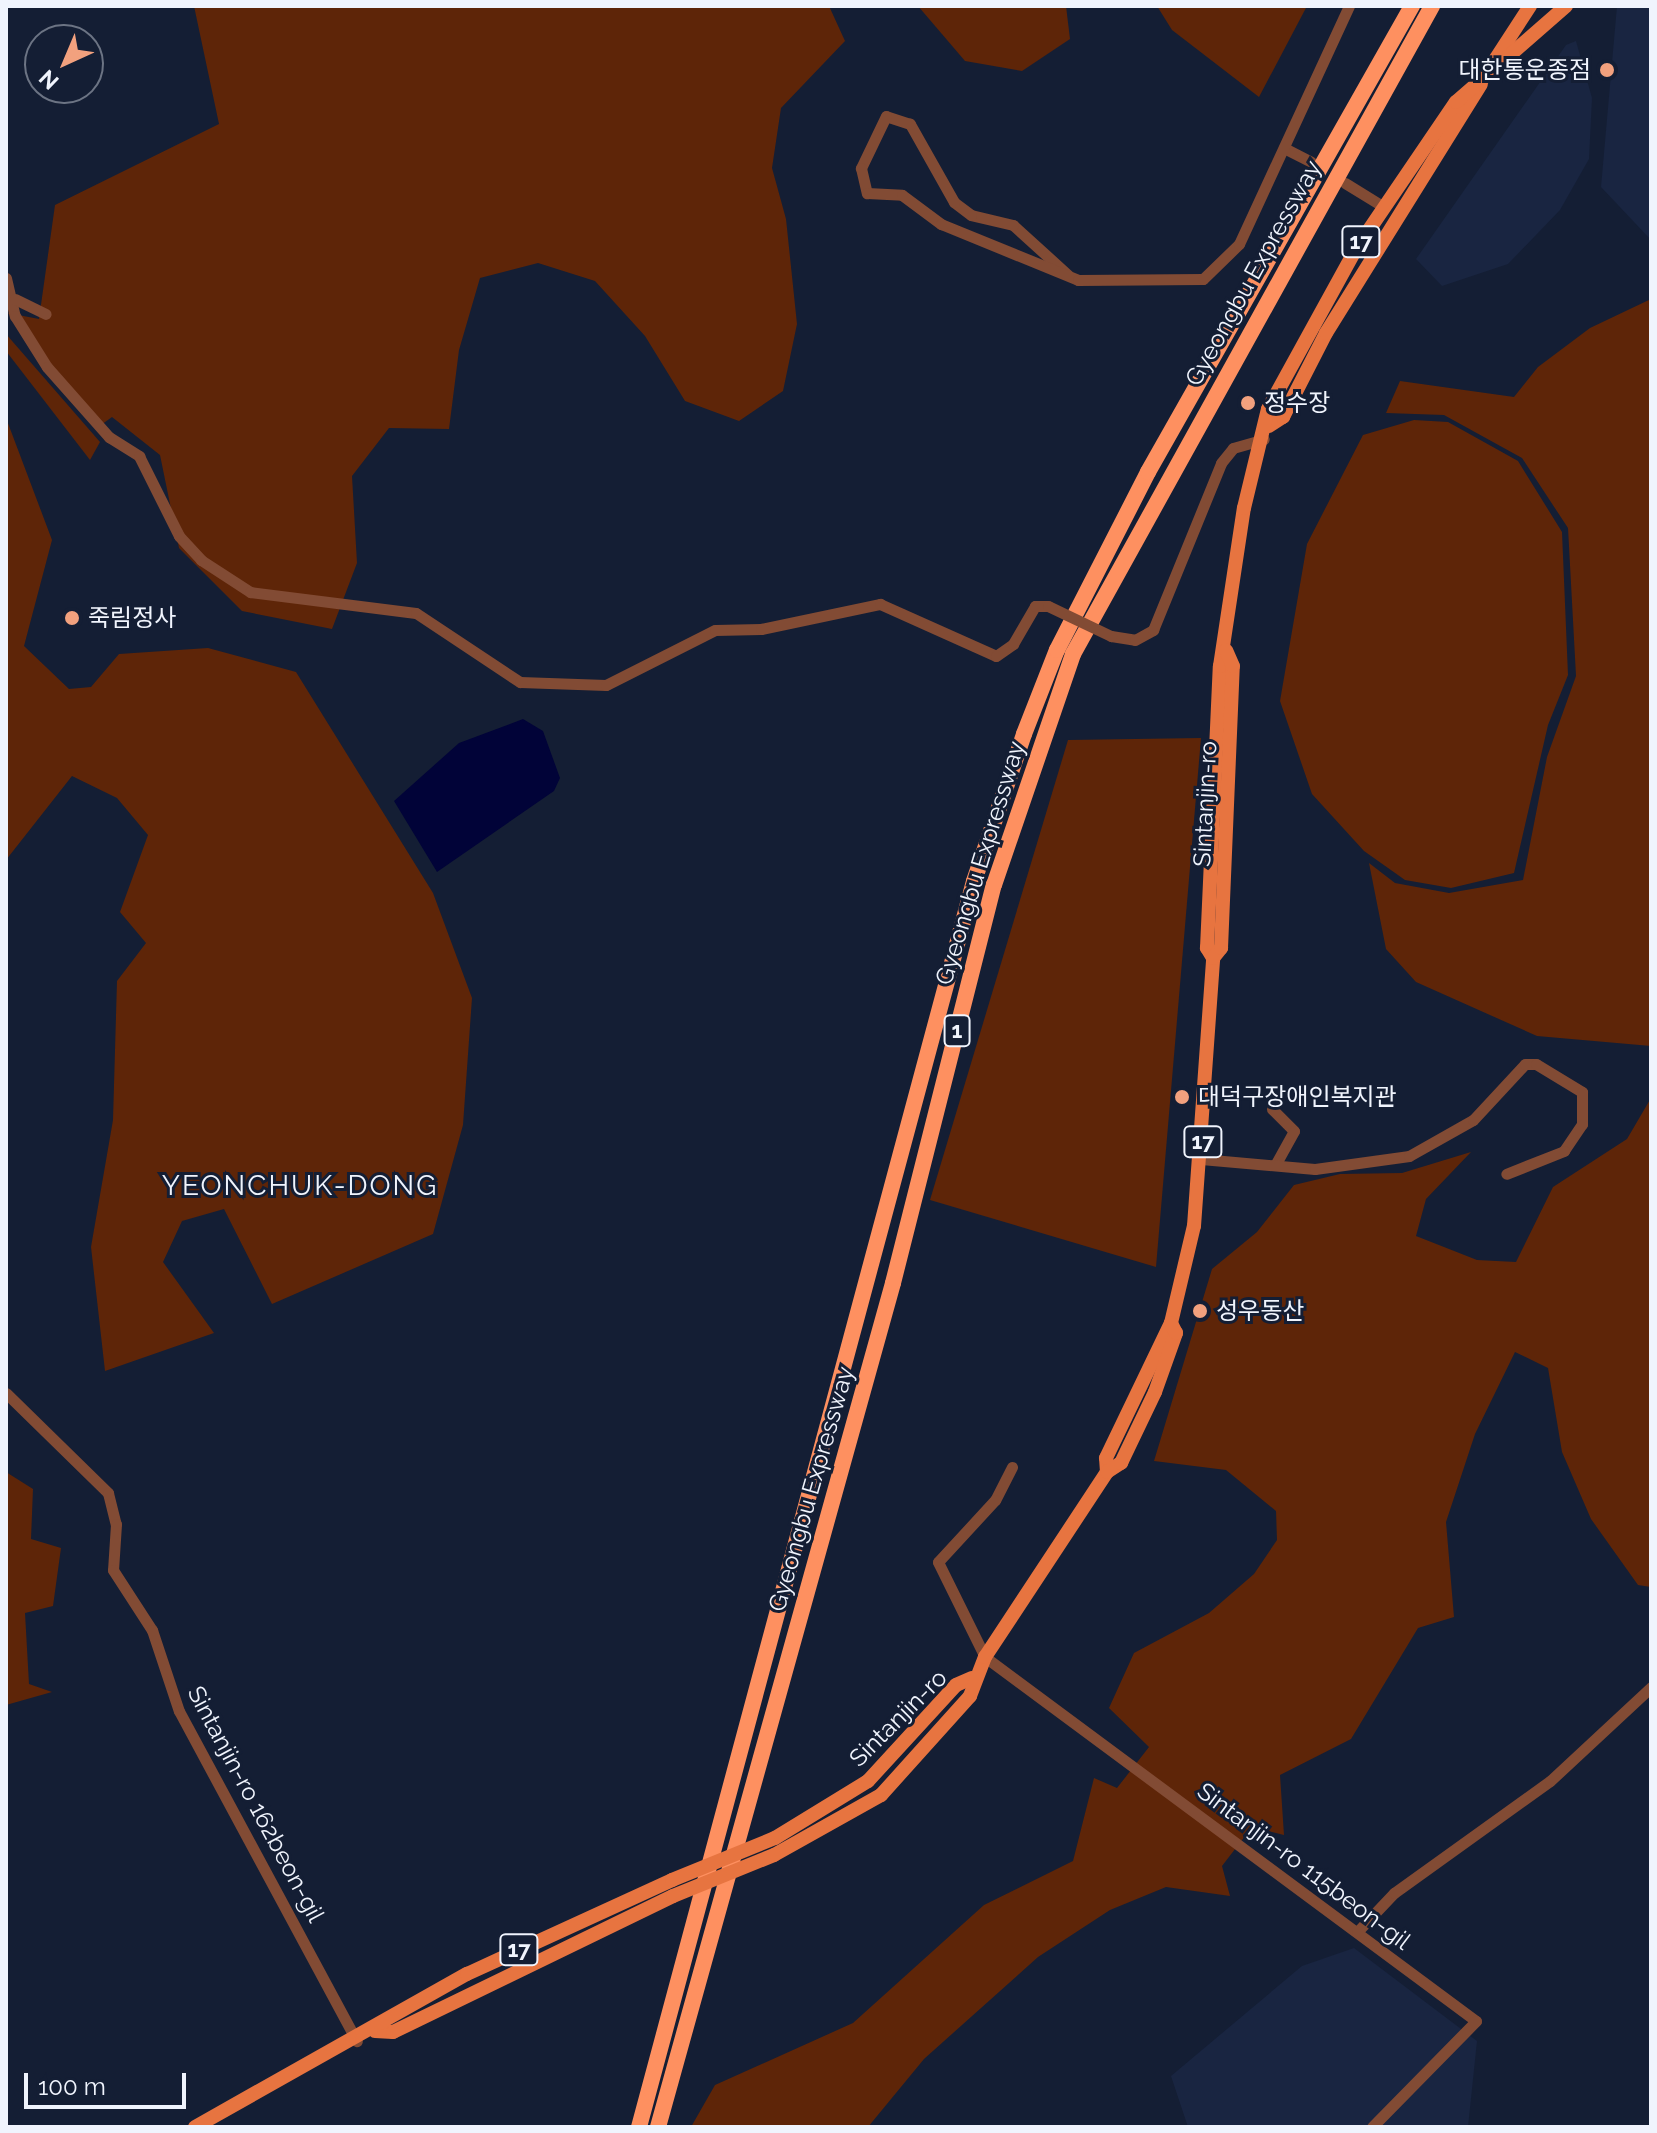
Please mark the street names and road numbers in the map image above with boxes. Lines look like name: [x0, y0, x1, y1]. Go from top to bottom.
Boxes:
street label: Gyeongbu Expressway: [1179, 155, 1327, 391]
road number: 17: [1341, 224, 1381, 260]
street label: Gyeongbu Expressway: [929, 738, 1031, 988]
street label: Sintanjin-ro: [1187, 740, 1223, 868]
road number: 1: [943, 1013, 971, 1049]
road number: 17: [1183, 1124, 1223, 1160]
street label: Gyeongbu Expressway: [762, 1363, 860, 1615]
street label: Sintanjin-ro: [843, 1663, 953, 1773]
street label: Sintanjin-ro 162beon-gil: [182, 1681, 330, 1927]
street label: Sintanjin-ro 115beon-gil: [1192, 1776, 1416, 1956]
road number: 17: [499, 1932, 539, 1968]

